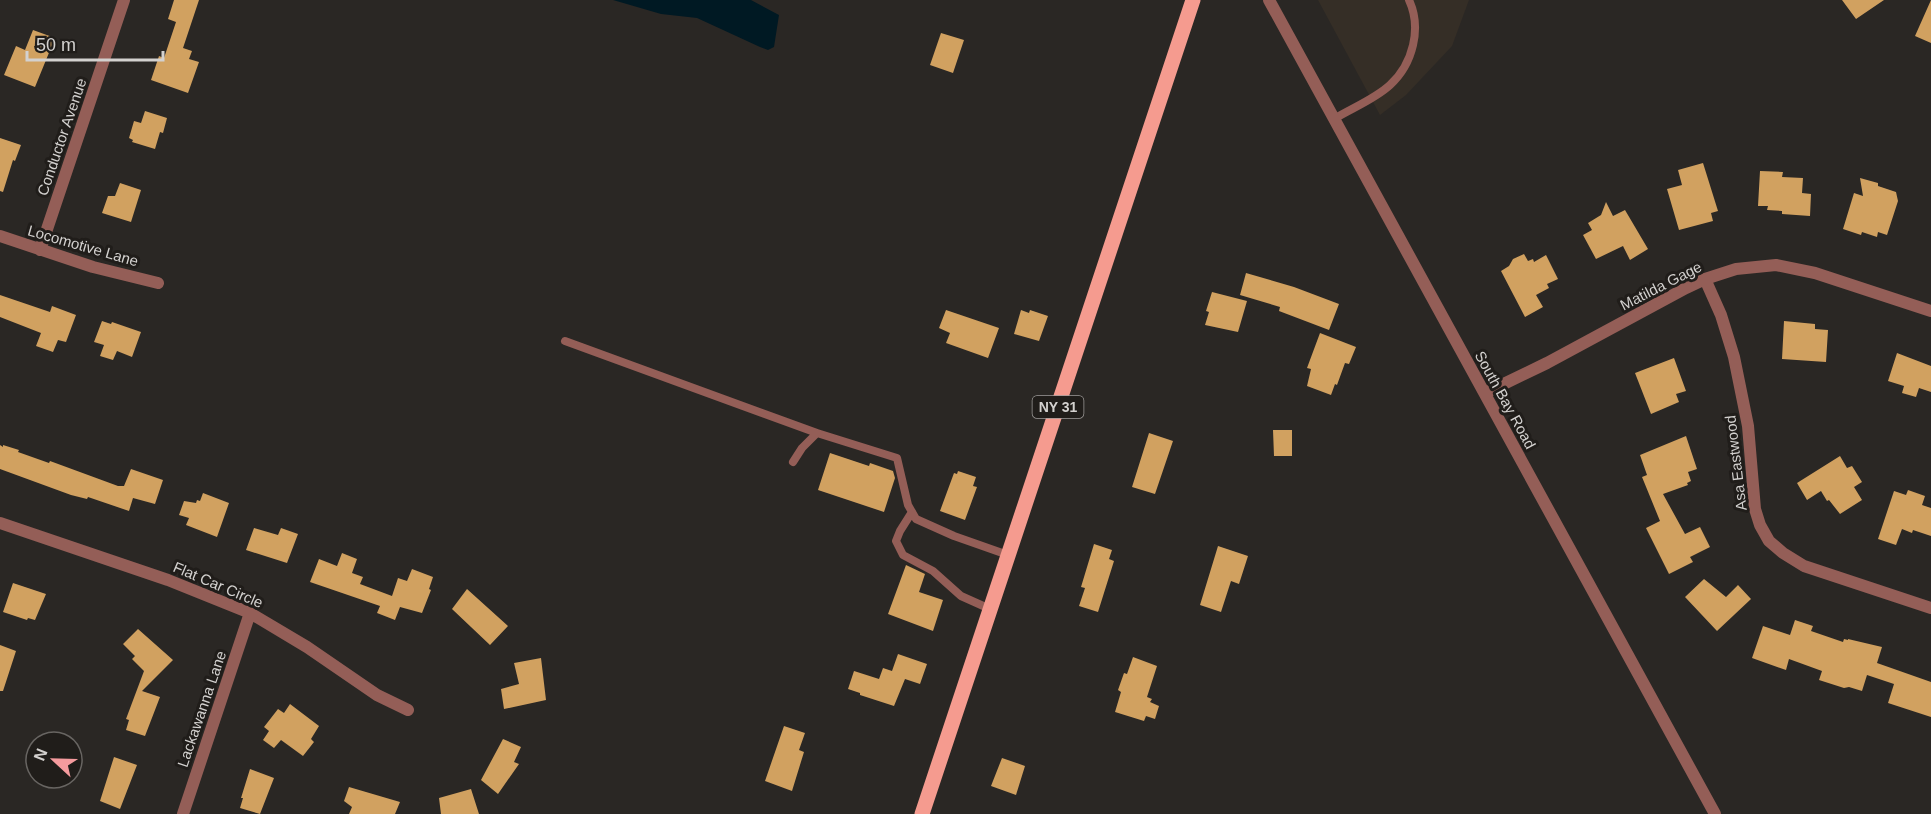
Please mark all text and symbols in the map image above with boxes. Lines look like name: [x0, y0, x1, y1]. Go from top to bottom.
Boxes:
scale bar: [27, 24, 164, 62]
text: 50 m: [36, 35, 76, 55]
street label: Conductor Avenue: [33, 76, 90, 198]
street label: Locomotive Lane: [26, 222, 140, 269]
street label: Matilda Gage: [1617, 258, 1704, 313]
street label: South Bay Road: [1472, 348, 1539, 452]
road number: NY 31: [1032, 396, 1084, 418]
street label: Asa Eastwood: [1721, 414, 1750, 512]
street label: Flat Car Circle: [171, 558, 266, 611]
street label: Lackawanna Lane: [174, 649, 229, 769]
north arrow: [24, 730, 84, 790]
text: N: [31, 746, 51, 763]

